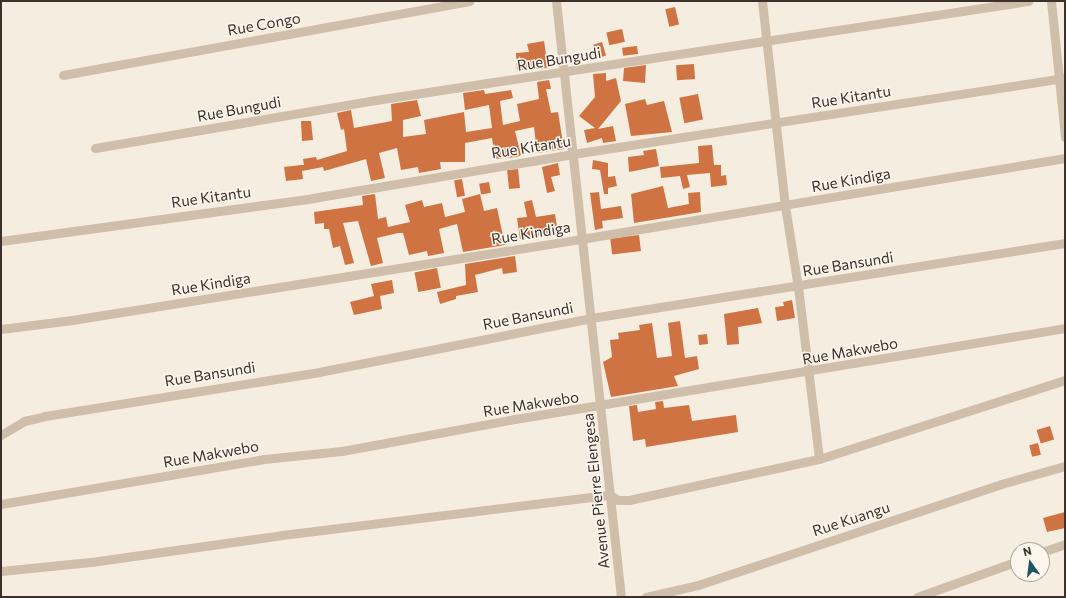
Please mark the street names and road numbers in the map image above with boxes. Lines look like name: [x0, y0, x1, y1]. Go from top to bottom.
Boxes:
street label: Rue Congo: [226, 9, 302, 39]
street label: Rue Bungudi: [516, 43, 602, 75]
street label: Rue Kitantu: [810, 82, 892, 112]
street label: Rue Bungudi: [196, 93, 282, 125]
street label: Rue Kitantu: [490, 132, 572, 162]
street label: Rue Kindiga: [810, 164, 892, 196]
street label: Rue Kitantu: [170, 183, 252, 211]
street label: Rue Kindiga: [490, 218, 572, 248]
street label: Rue Bansundi: [801, 248, 895, 280]
street label: Rue Kindiga: [170, 269, 252, 299]
street label: Rue Bansundi: [481, 298, 575, 334]
street label: Rue Makwebo: [801, 334, 899, 368]
street label: Rue Bansundi: [163, 358, 257, 390]
street label: Rue Makwebo: [482, 388, 580, 420]
street label: Avenue Pierre Elengesa: [579, 412, 613, 570]
street label: Rue Makwebo: [162, 437, 260, 471]
street label: Rue Kuangu: [810, 498, 892, 540]

